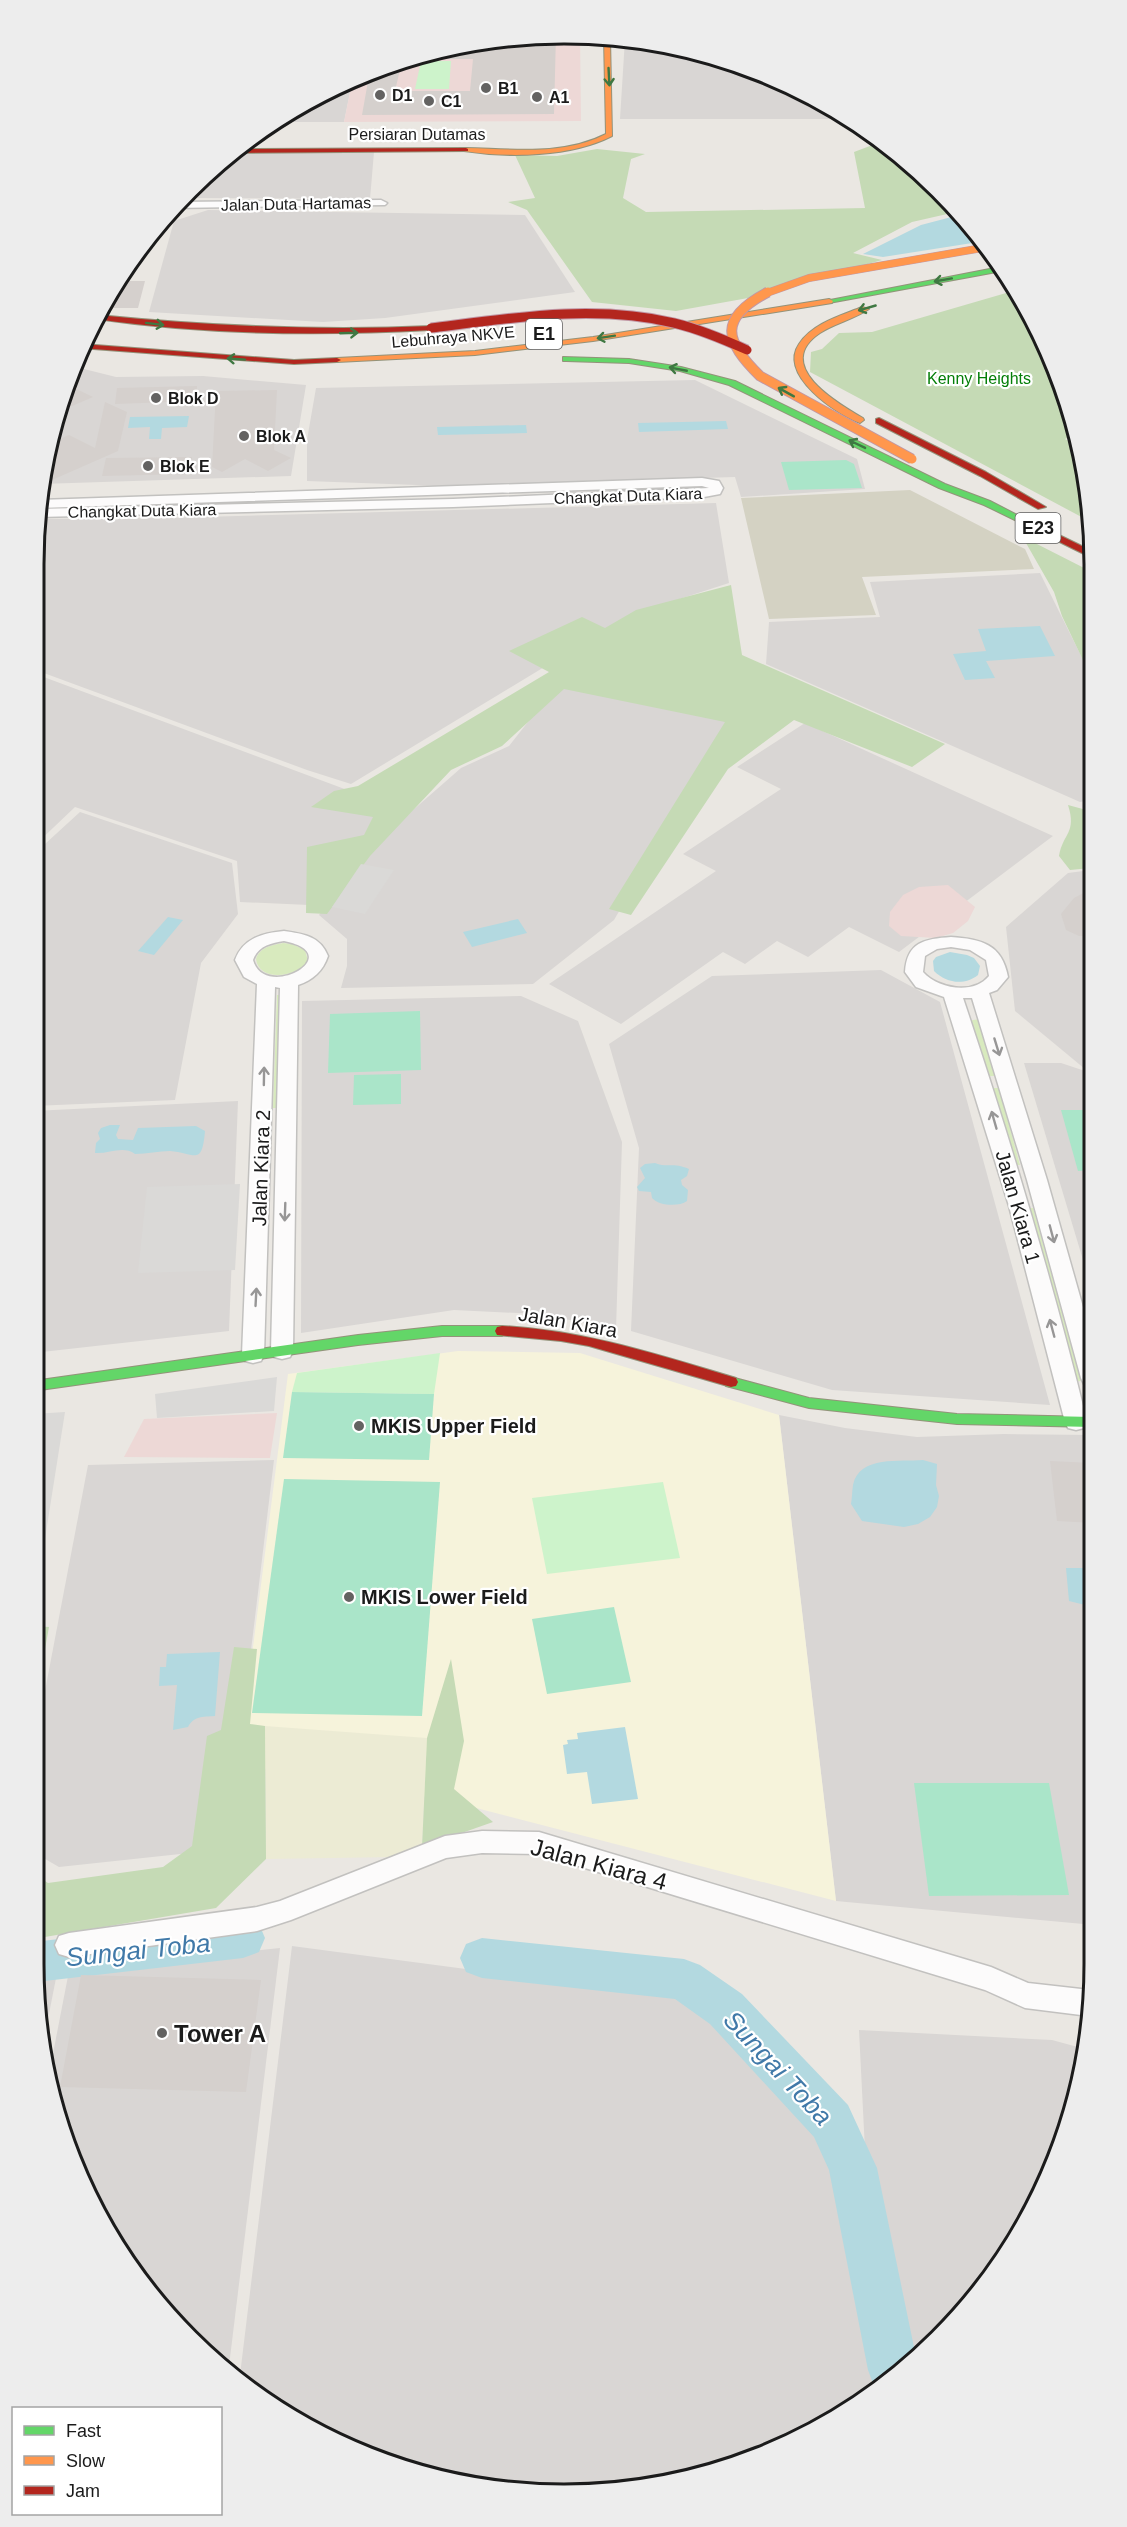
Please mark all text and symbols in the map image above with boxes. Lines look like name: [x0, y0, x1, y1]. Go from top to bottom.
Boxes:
one-way arrow: [604, 66, 615, 86]
place label: B1: [498, 80, 519, 97]
marker: B1: [479, 81, 493, 95]
place label: D1: [392, 87, 413, 104]
marker: D1: [373, 88, 387, 102]
place label: A1: [549, 89, 570, 106]
marker: A1: [530, 90, 544, 104]
place label: C1: [441, 93, 462, 110]
marker: C1: [422, 94, 436, 108]
street label: Persiaran Dutamas: [349, 126, 485, 143]
street label: Jalan Duta Hartamas: [221, 194, 371, 214]
one-way arrow: [934, 275, 954, 286]
one-way arrow: [858, 303, 877, 314]
one-way arrow: [144, 319, 164, 330]
road number: E1: [526, 319, 562, 349]
street label: Lebuhraya NKVE: [391, 323, 515, 351]
one-way arrow: [339, 328, 359, 339]
one-way arrow: [597, 332, 617, 343]
one-way arrow: [226, 353, 246, 364]
one-way arrow: [669, 363, 688, 374]
park label: Kenny Heights: [927, 370, 1031, 387]
one-way arrow: [777, 386, 795, 397]
place label: Blok D: [168, 390, 219, 407]
marker: Blok D: [149, 391, 163, 405]
place label: Blok A: [256, 428, 307, 445]
marker: Blok A: [237, 429, 251, 443]
one-way arrow: [849, 437, 867, 449]
place label: Blok E: [160, 458, 210, 475]
marker: Blok E: [141, 459, 155, 473]
street label: Changkat Duta Kiara: [553, 485, 703, 507]
street label: Changkat Duta Kiara: [68, 501, 217, 521]
road number: E23: [1016, 513, 1060, 543]
one-way arrow: [992, 1037, 1003, 1056]
one-way arrow: [258, 1067, 270, 1087]
street label: Jalan Kiara 2: [248, 1109, 274, 1227]
one-way arrow: [987, 1111, 999, 1130]
street label: Jalan Kiara 1: [991, 1148, 1045, 1266]
one-way arrow: [279, 1201, 290, 1221]
one-way arrow: [1047, 1224, 1058, 1243]
one-way arrow: [251, 1287, 262, 1307]
street label: Jalan Kiara: [517, 1302, 620, 1342]
one-way arrow: [1046, 1319, 1057, 1338]
place label: MKIS Upper Field: [371, 1415, 537, 1437]
marker: MKIS Upper Field: [352, 1419, 366, 1433]
place label: MKIS Lower Field: [361, 1586, 528, 1608]
marker: MKIS Lower Field: [342, 1590, 356, 1604]
street label: Jalan Kiara 4: [528, 1833, 670, 1895]
water label: Sungai Toba: [64, 1928, 212, 1972]
water label: Sungai Toba: [718, 2005, 838, 2131]
place label: Tower A: [174, 2020, 266, 2047]
marker: Tower A: [155, 2026, 169, 2040]
legend: [12, 2407, 222, 2515]
text: Fast: [66, 2421, 101, 2441]
text: Slow: [66, 2451, 106, 2471]
text: Jam: [66, 2481, 100, 2501]

